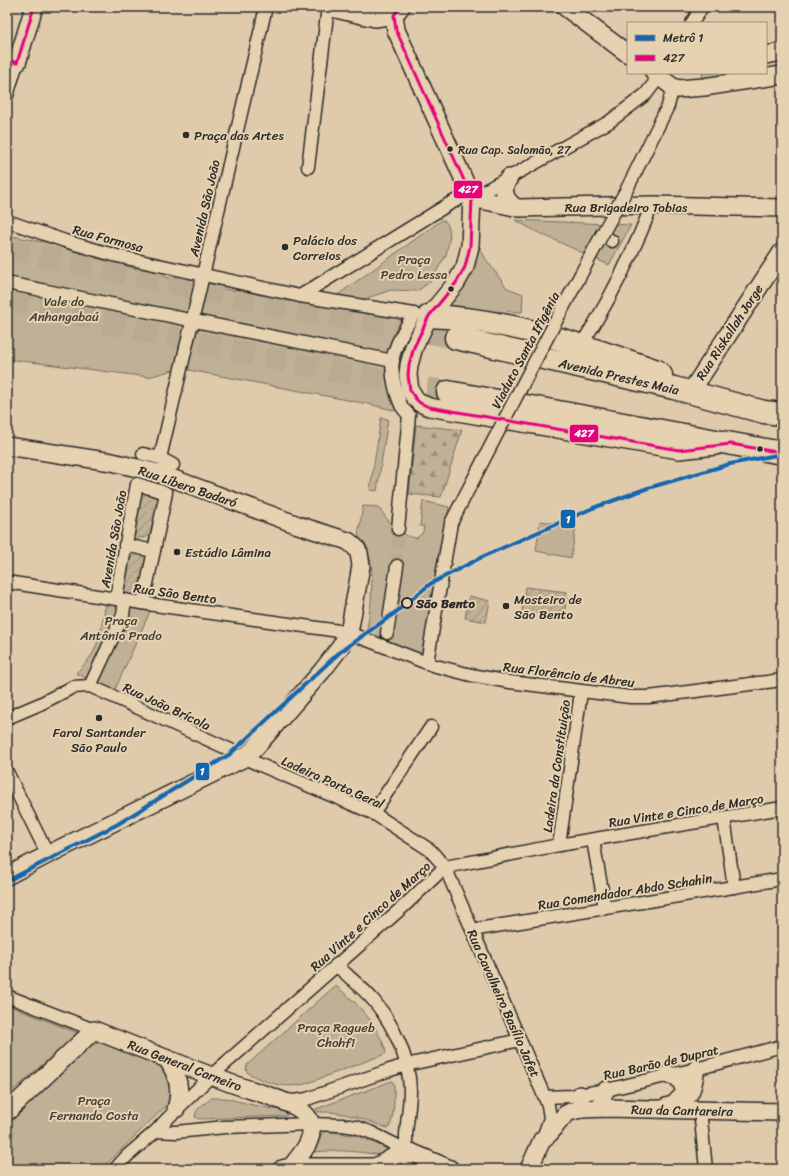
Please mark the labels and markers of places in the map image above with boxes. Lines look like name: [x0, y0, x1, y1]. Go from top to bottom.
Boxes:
place label: Praça das Artes: [194, 124, 284, 147]
marker: Praça das Artes: [181, 130, 191, 140]
place label: Rua Cap. Salomão, 27: [458, 139, 572, 161]
marker: Rua Cap. Salomão, 27: [445, 144, 455, 154]
place label: Palácio dos Correios: [293, 229, 358, 267]
marker: Palácio dos Correios: [280, 242, 290, 252]
unlabelled marker: [446, 284, 456, 294]
unlabelled marker: [755, 444, 765, 454]
place label: Estúdio Lâmina: [185, 541, 271, 564]
marker: Estúdio Lâmina: [172, 547, 182, 557]
place label: Mosteiro de São Bento: [514, 588, 582, 626]
place label: São Bento: [415, 592, 475, 615]
marker: São Bento: [401, 597, 413, 609]
marker: Mosteiro de São Bento: [501, 601, 511, 611]
marker: Farol Santander São Paulo: [94, 713, 104, 723]
place label: Farol Santander São Paulo: [53, 721, 146, 759]

